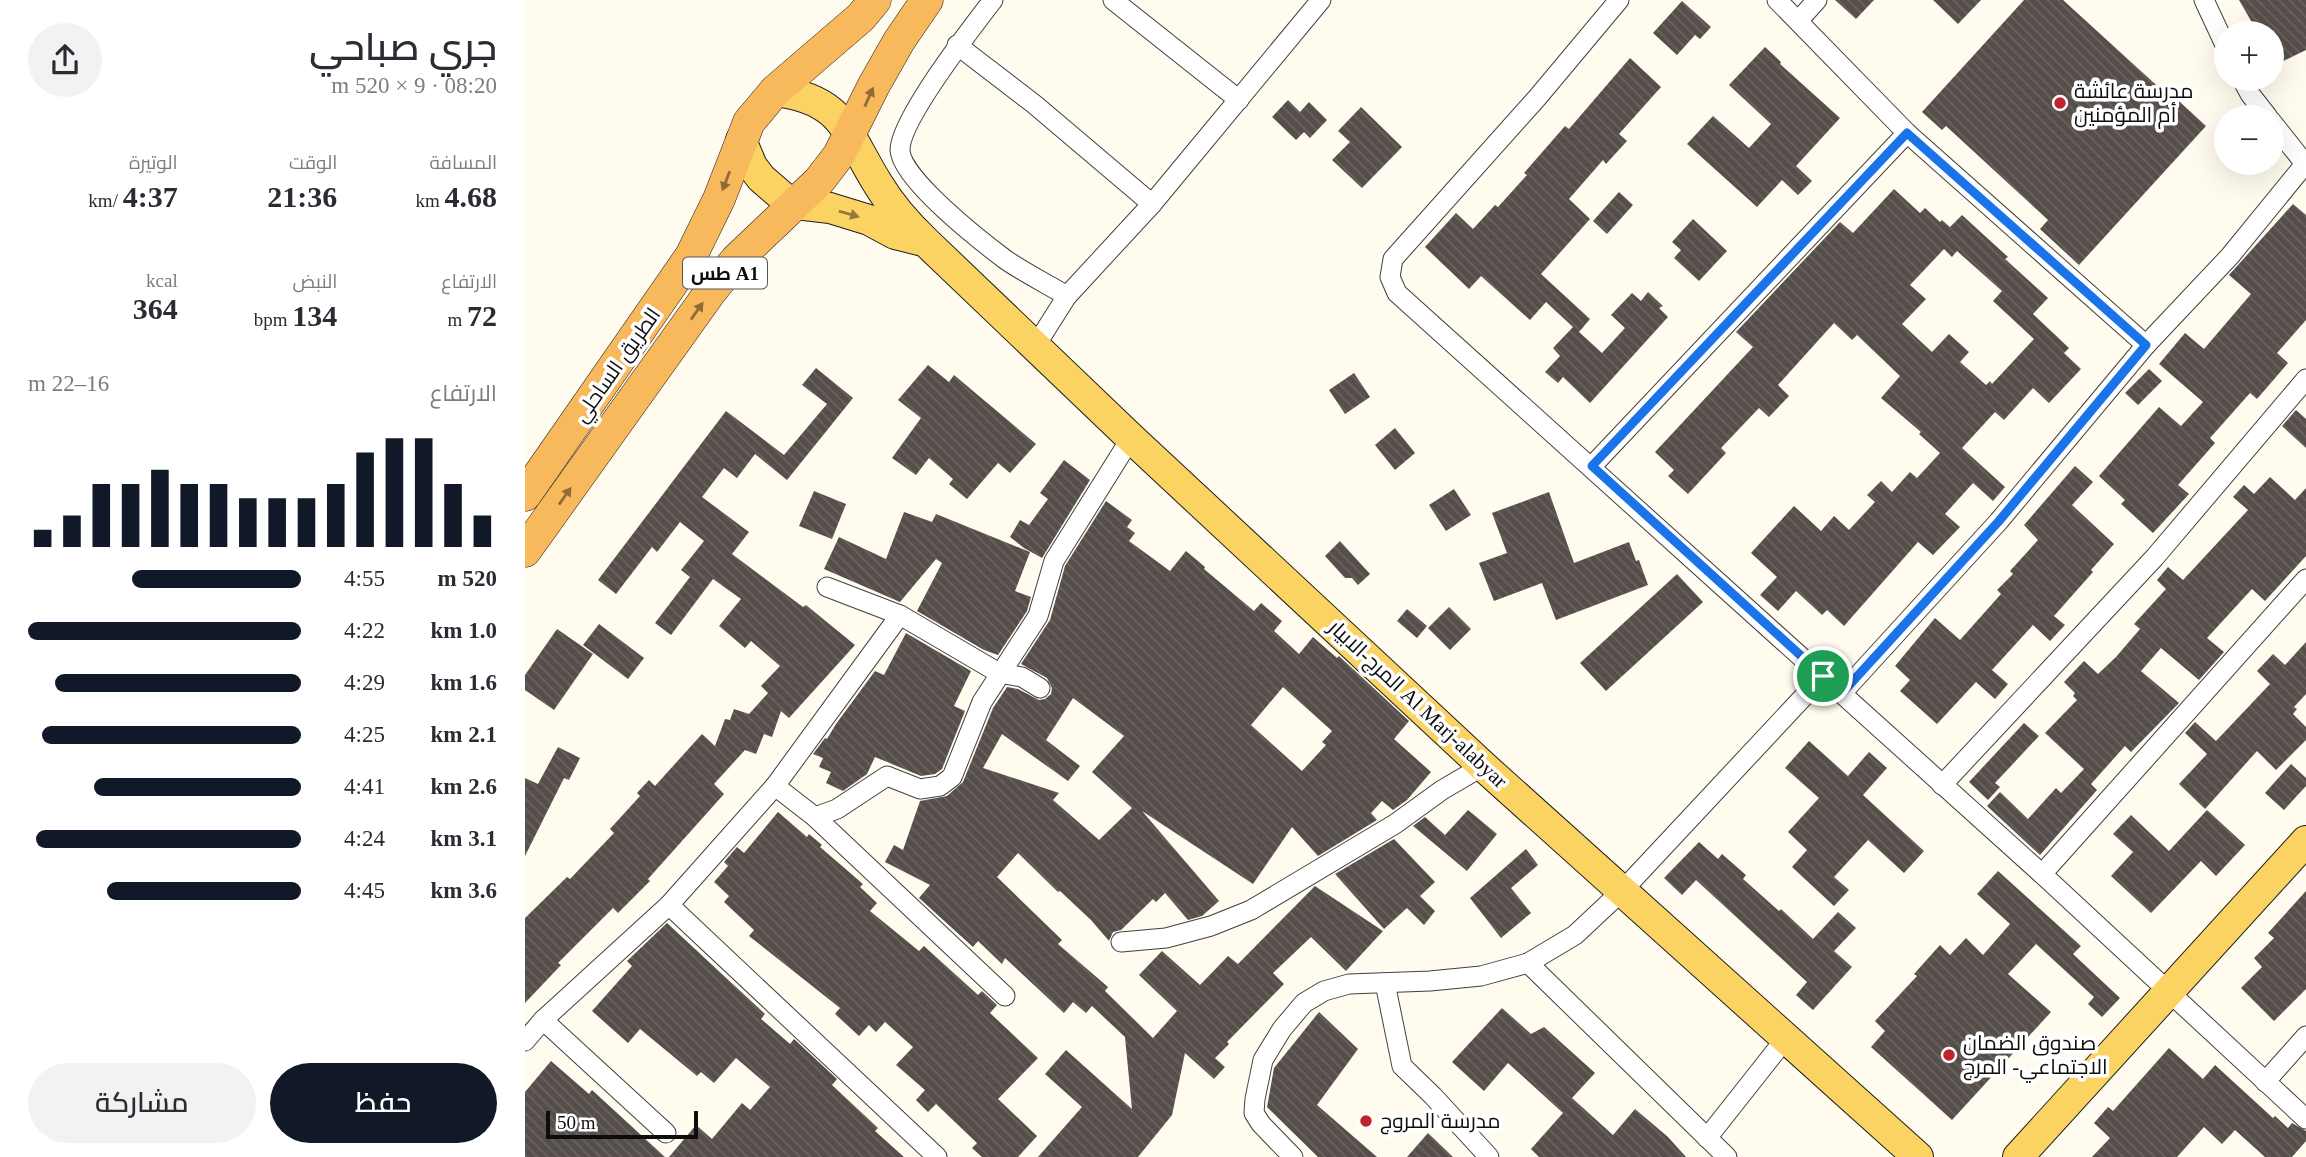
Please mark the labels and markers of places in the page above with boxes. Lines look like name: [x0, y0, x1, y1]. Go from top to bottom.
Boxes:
place label: مدرسة عائشة أم المؤمنين: [2074, 79, 2193, 129]
marker: مدرسة عائشة أم المؤمنين: [2052, 95, 2068, 111]
pin: [1793, 646, 1853, 706]
place label: صندوق الضمان الاجتماعي- المرج: [1963, 1031, 2108, 1083]
marker: صندوق الضمان الاجتماعي- المرج: [1941, 1047, 1957, 1063]
place label: مدرسة المروج: [1380, 1109, 1501, 1135]
marker: مدرسة المروج: [1358, 1113, 1374, 1129]

